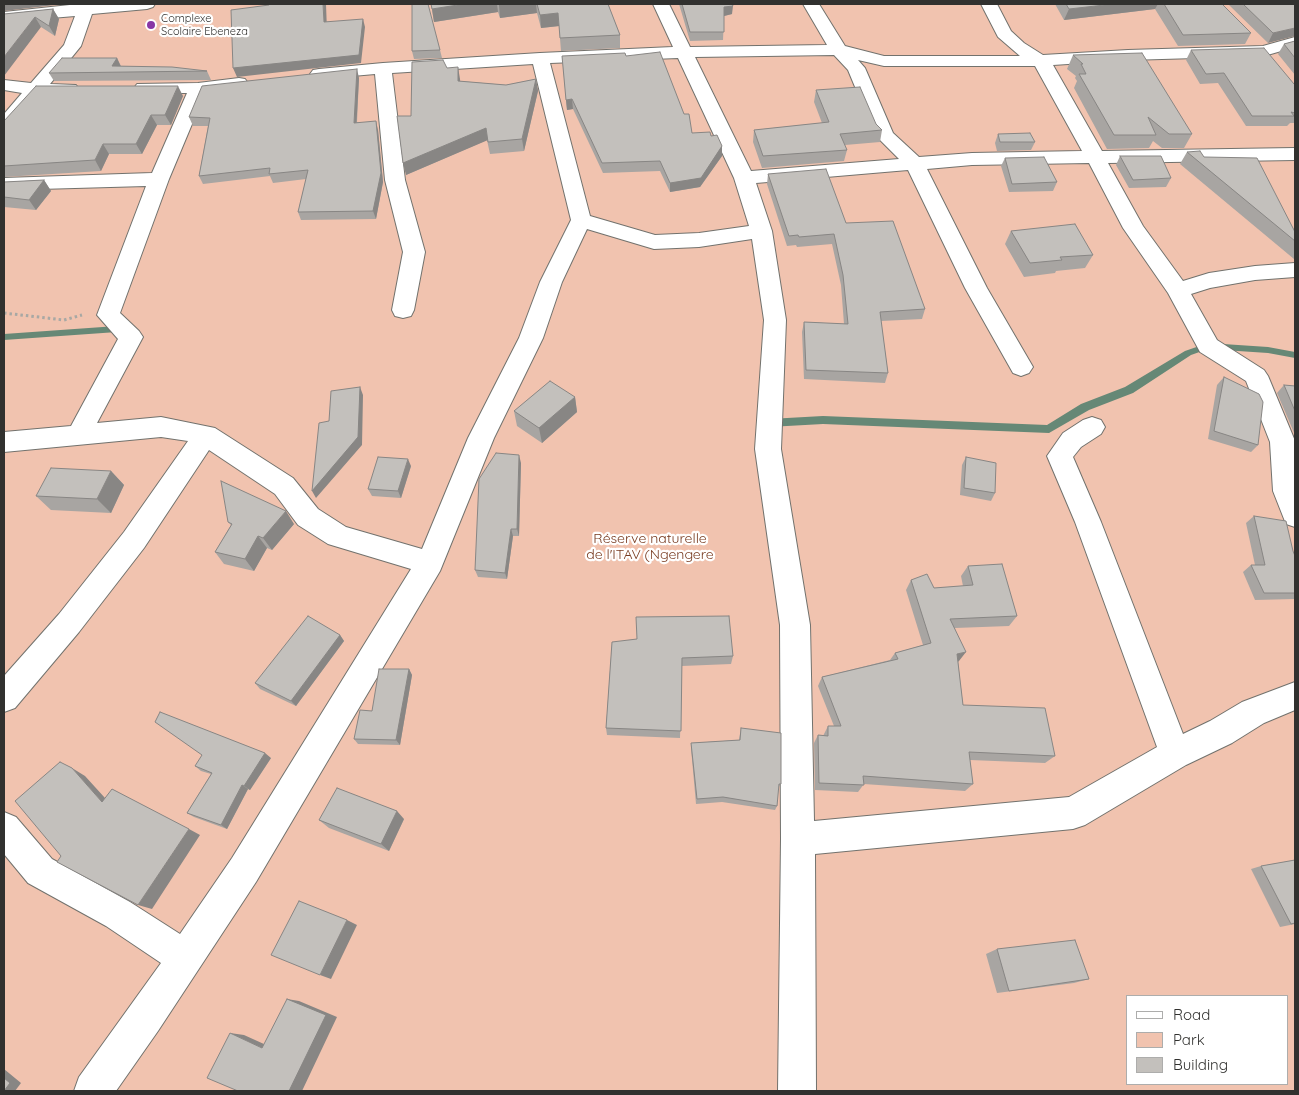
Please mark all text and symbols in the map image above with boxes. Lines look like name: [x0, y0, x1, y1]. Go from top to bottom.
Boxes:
place label: Complexe Scolaire Ebeneza: [161, 12, 248, 38]
marker: Complexe Scolaire Ebeneza: [145, 19, 157, 31]
park label: Réserve naturelle de l'ITAV (Ngengere: [586, 531, 714, 564]
legend: [1126, 995, 1289, 1085]
text: Road: [1173, 1005, 1210, 1024]
text: Park: [1173, 1030, 1205, 1049]
text: Building: [1173, 1055, 1228, 1074]

